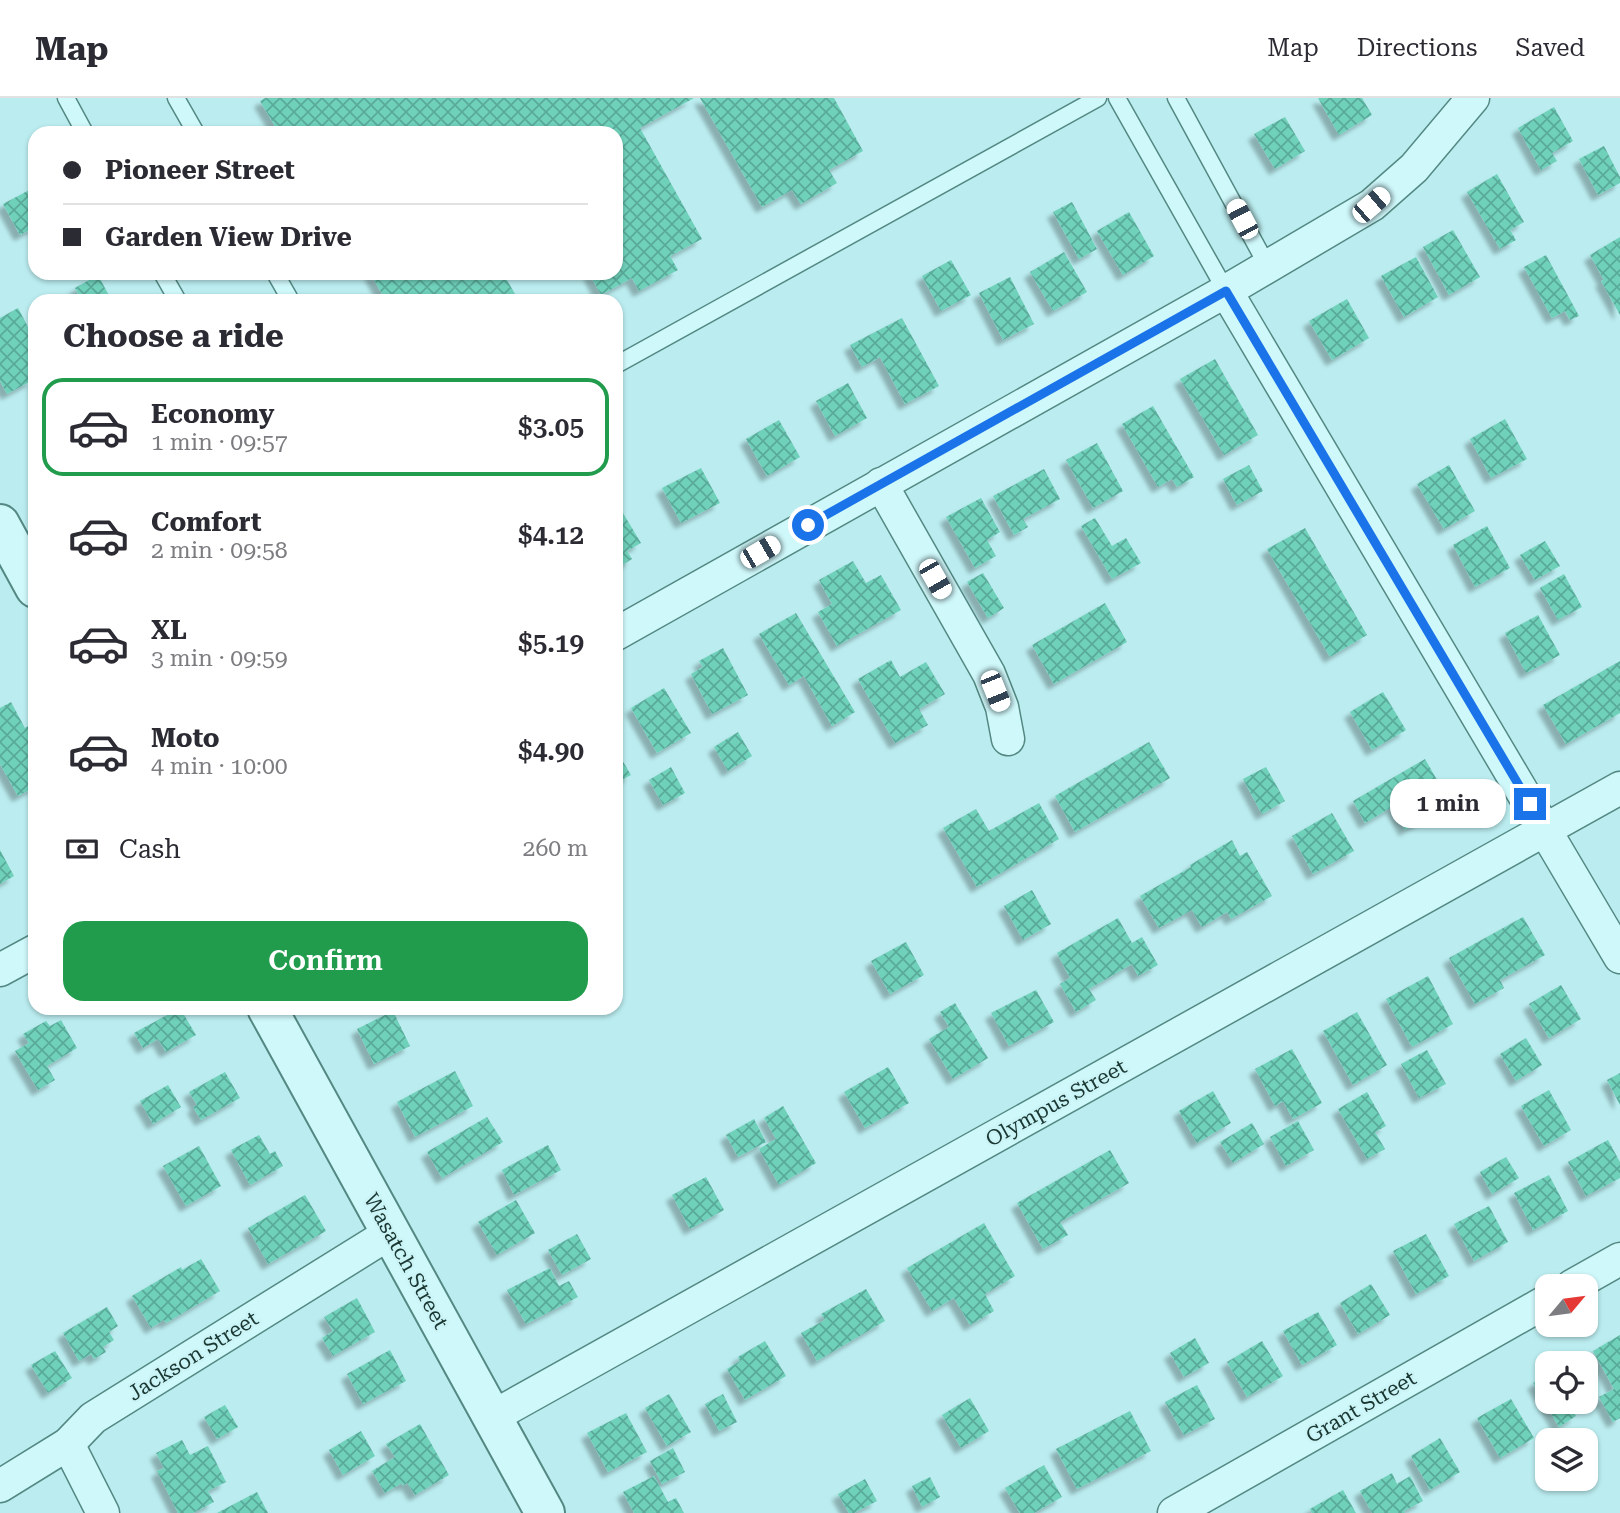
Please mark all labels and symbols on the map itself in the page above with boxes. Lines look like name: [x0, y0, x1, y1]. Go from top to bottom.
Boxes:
car: [1349, 183, 1394, 227]
car: [1223, 196, 1262, 242]
route start: [792, 509, 824, 541]
car: [737, 532, 784, 572]
car: [916, 556, 955, 602]
car: [978, 668, 1013, 714]
callout: 1 min: [1390, 780, 1506, 828]
route end: [1514, 788, 1546, 820]
street label: Olympus Street: [981, 1054, 1131, 1152]
street label: Wasatch Street: [359, 1189, 453, 1333]
north arrow: [1535, 1274, 1598, 1337]
street label: Jackson Street: [123, 1306, 263, 1406]
street label: Grant Street: [1302, 1366, 1420, 1448]

